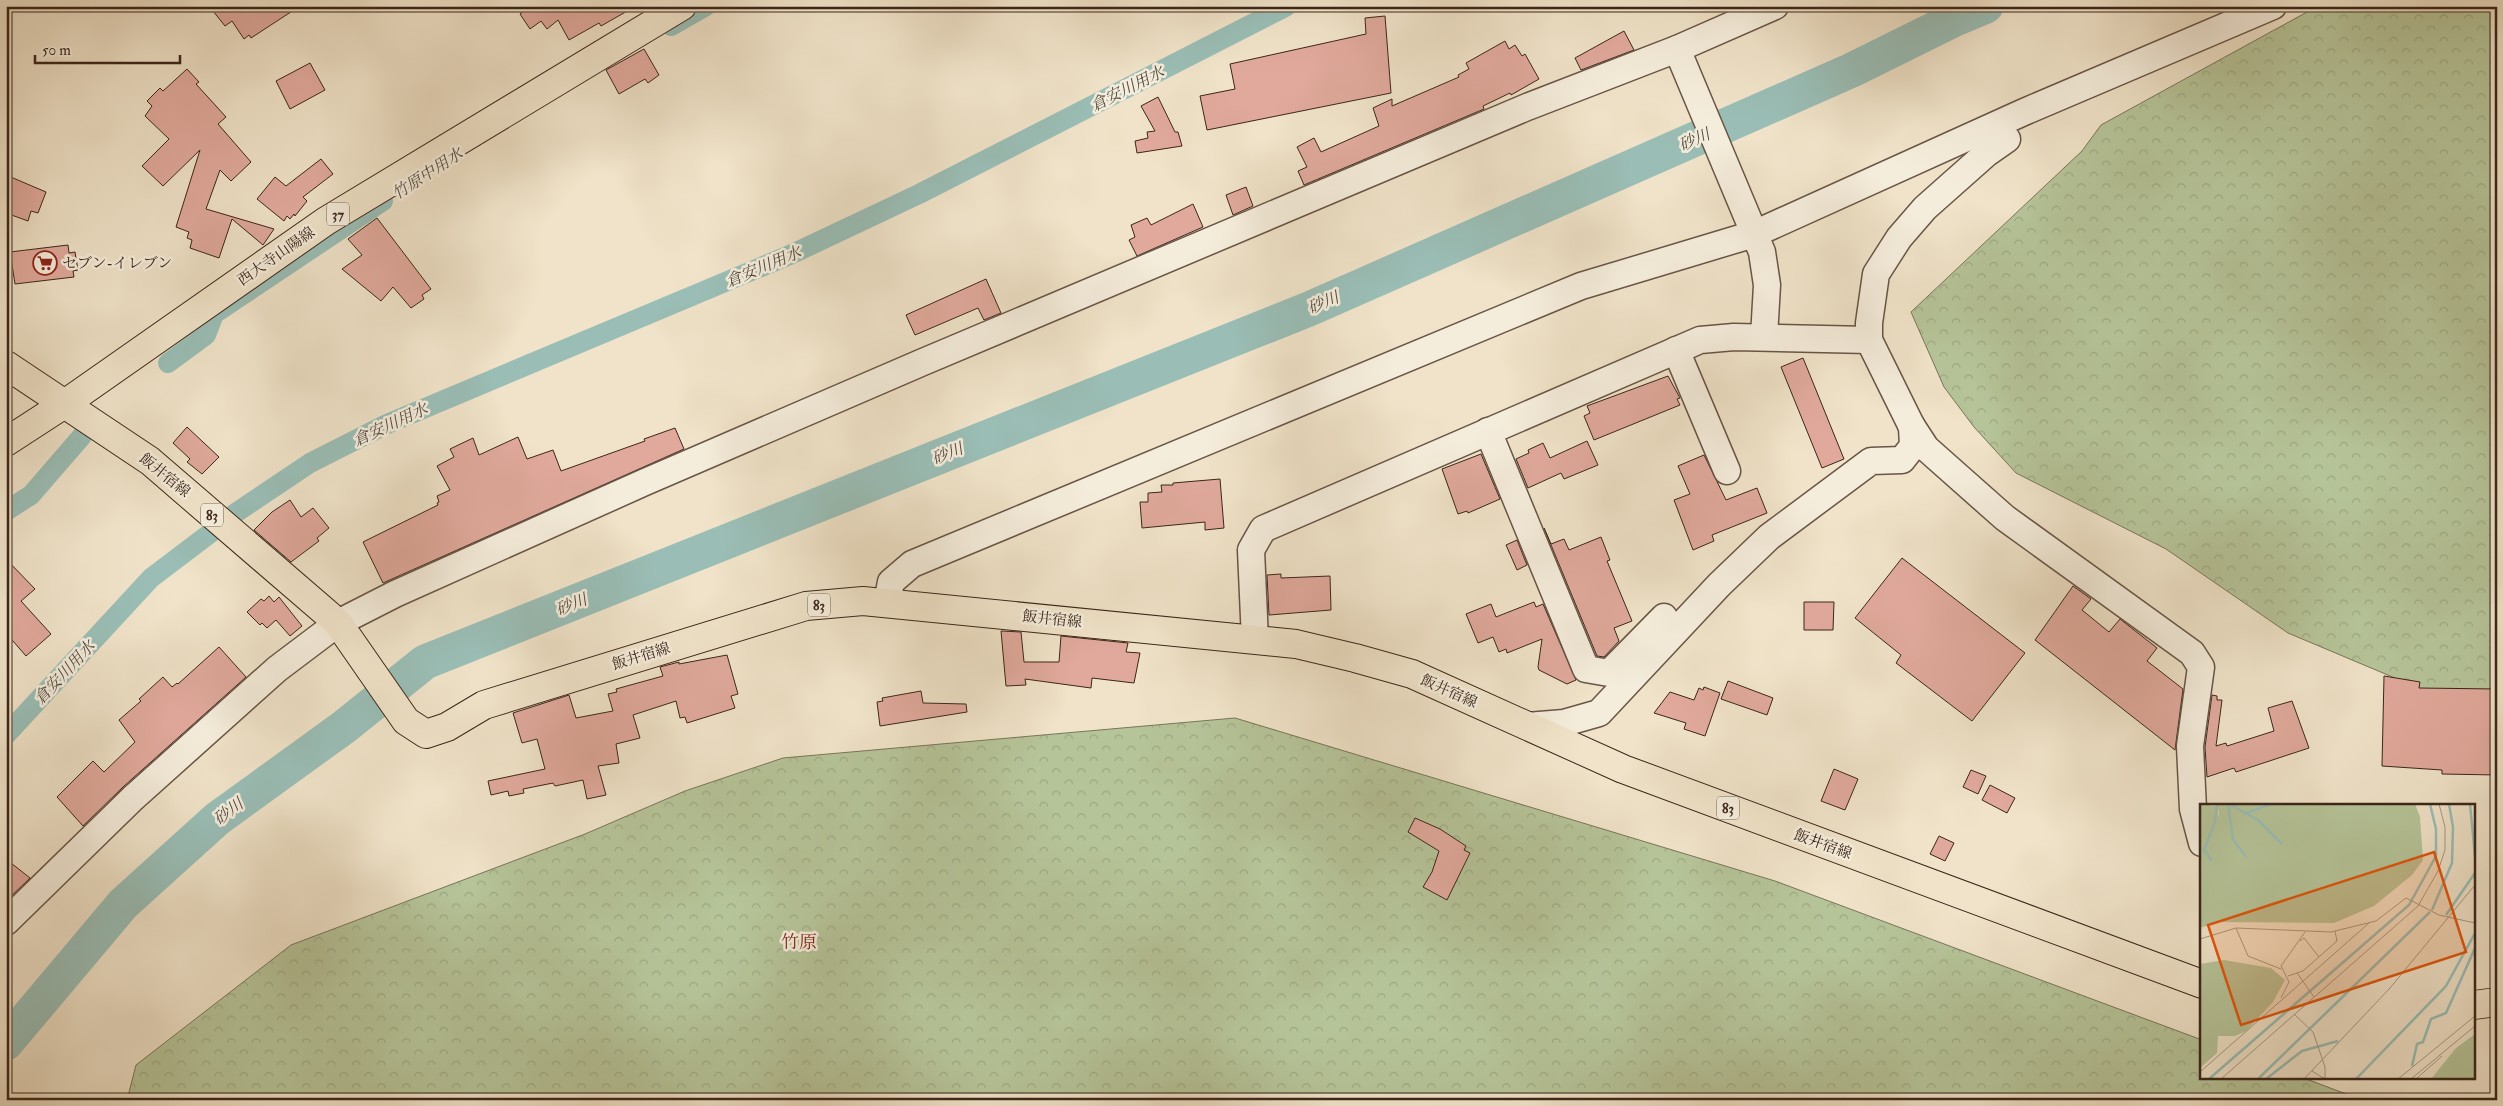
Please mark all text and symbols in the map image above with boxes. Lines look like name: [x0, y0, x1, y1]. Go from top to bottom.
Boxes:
scale bar: [35, 32, 180, 64]
text: 50 m: [42, 41, 71, 60]
water label: 倉安川用水: [1087, 61, 1169, 116]
water label: 砂川: [1676, 123, 1715, 156]
water label: 竹原中用水: [389, 143, 468, 204]
road number: 37: [327, 202, 349, 225]
street label: 西大寺山陽線: [234, 223, 319, 290]
water label: 倉安川用水: [723, 241, 806, 292]
supermarket icon: セブン-イレブン: [32, 250, 58, 276]
place label: セブン-イレブン: [62, 254, 172, 273]
water label: 砂川: [1305, 287, 1344, 318]
water label: 倉安川用水: [350, 398, 433, 451]
water label: 砂川: [929, 438, 968, 469]
street label: 飯井宿線: [135, 449, 194, 502]
road number: 83: [201, 504, 223, 526]
water label: 砂川: [553, 589, 592, 620]
road number: 83: [808, 594, 830, 616]
street label: 飯井宿線: [1021, 607, 1083, 632]
water label: 倉安川用水: [30, 635, 101, 709]
street label: 飯井宿線: [610, 639, 673, 674]
street label: 飯井宿線: [1418, 671, 1480, 712]
water label: 砂川: [210, 793, 249, 829]
road number: 83: [1717, 796, 1739, 820]
inset map: [2200, 804, 2476, 1078]
street label: 飯井宿線: [1791, 825, 1854, 864]
district label: 竹原: [781, 931, 817, 954]

